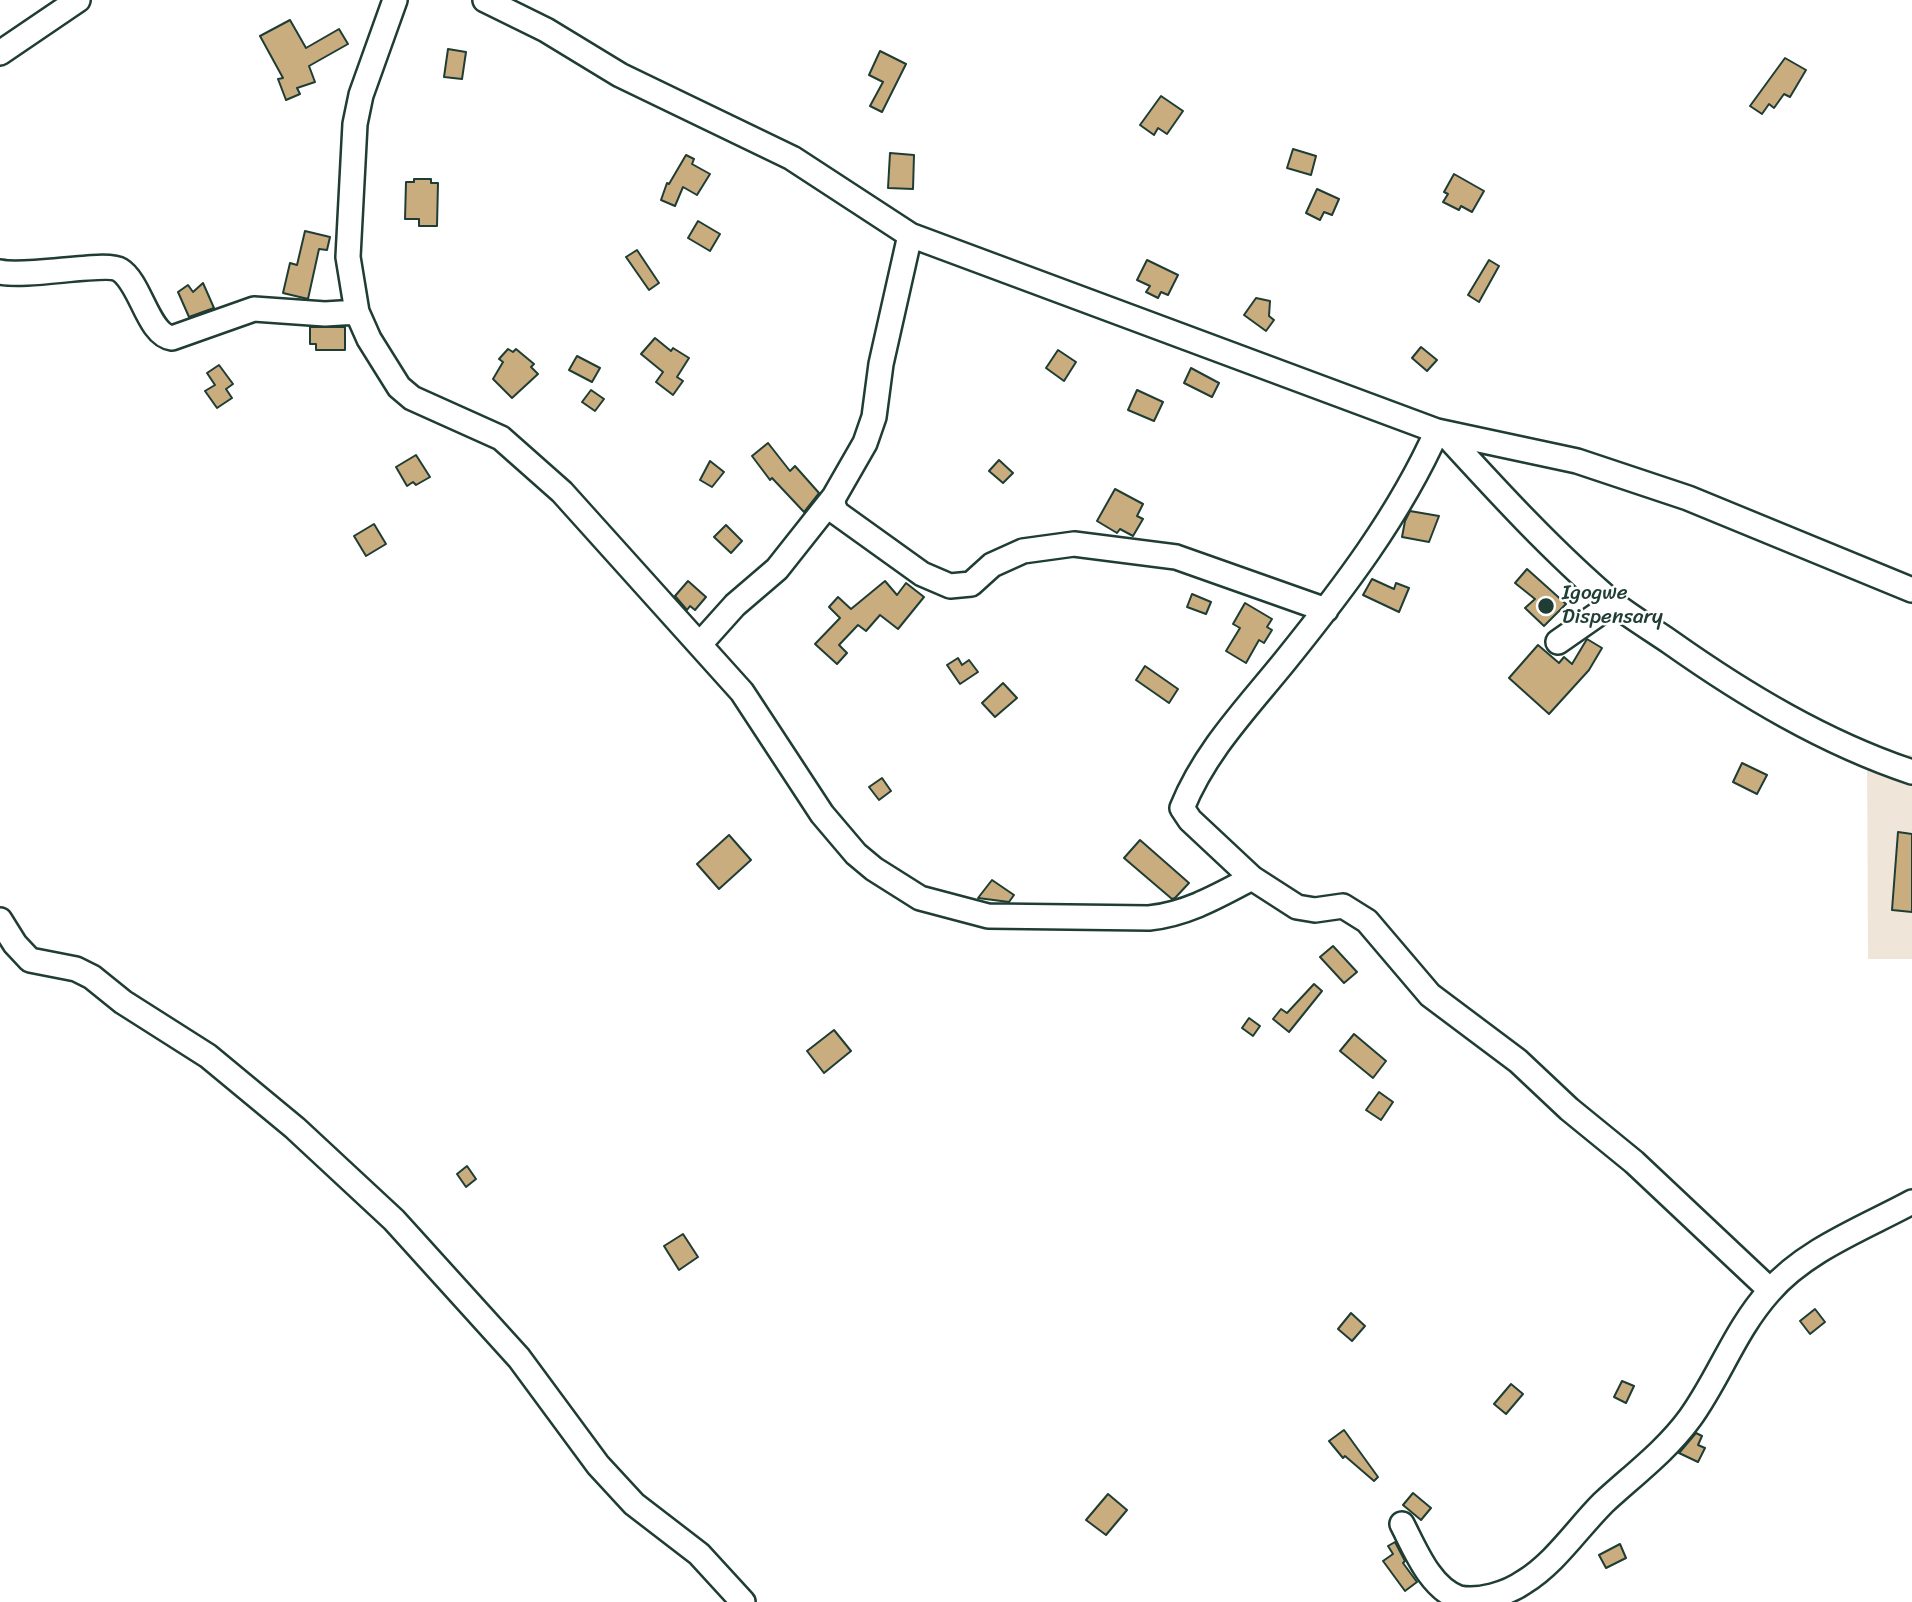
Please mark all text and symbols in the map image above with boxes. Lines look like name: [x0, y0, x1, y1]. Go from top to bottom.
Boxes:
place label: Igogwe Dispensary: [1562, 581, 1663, 631]
marker: Igogwe Dispensary: [1536, 596, 1556, 616]

